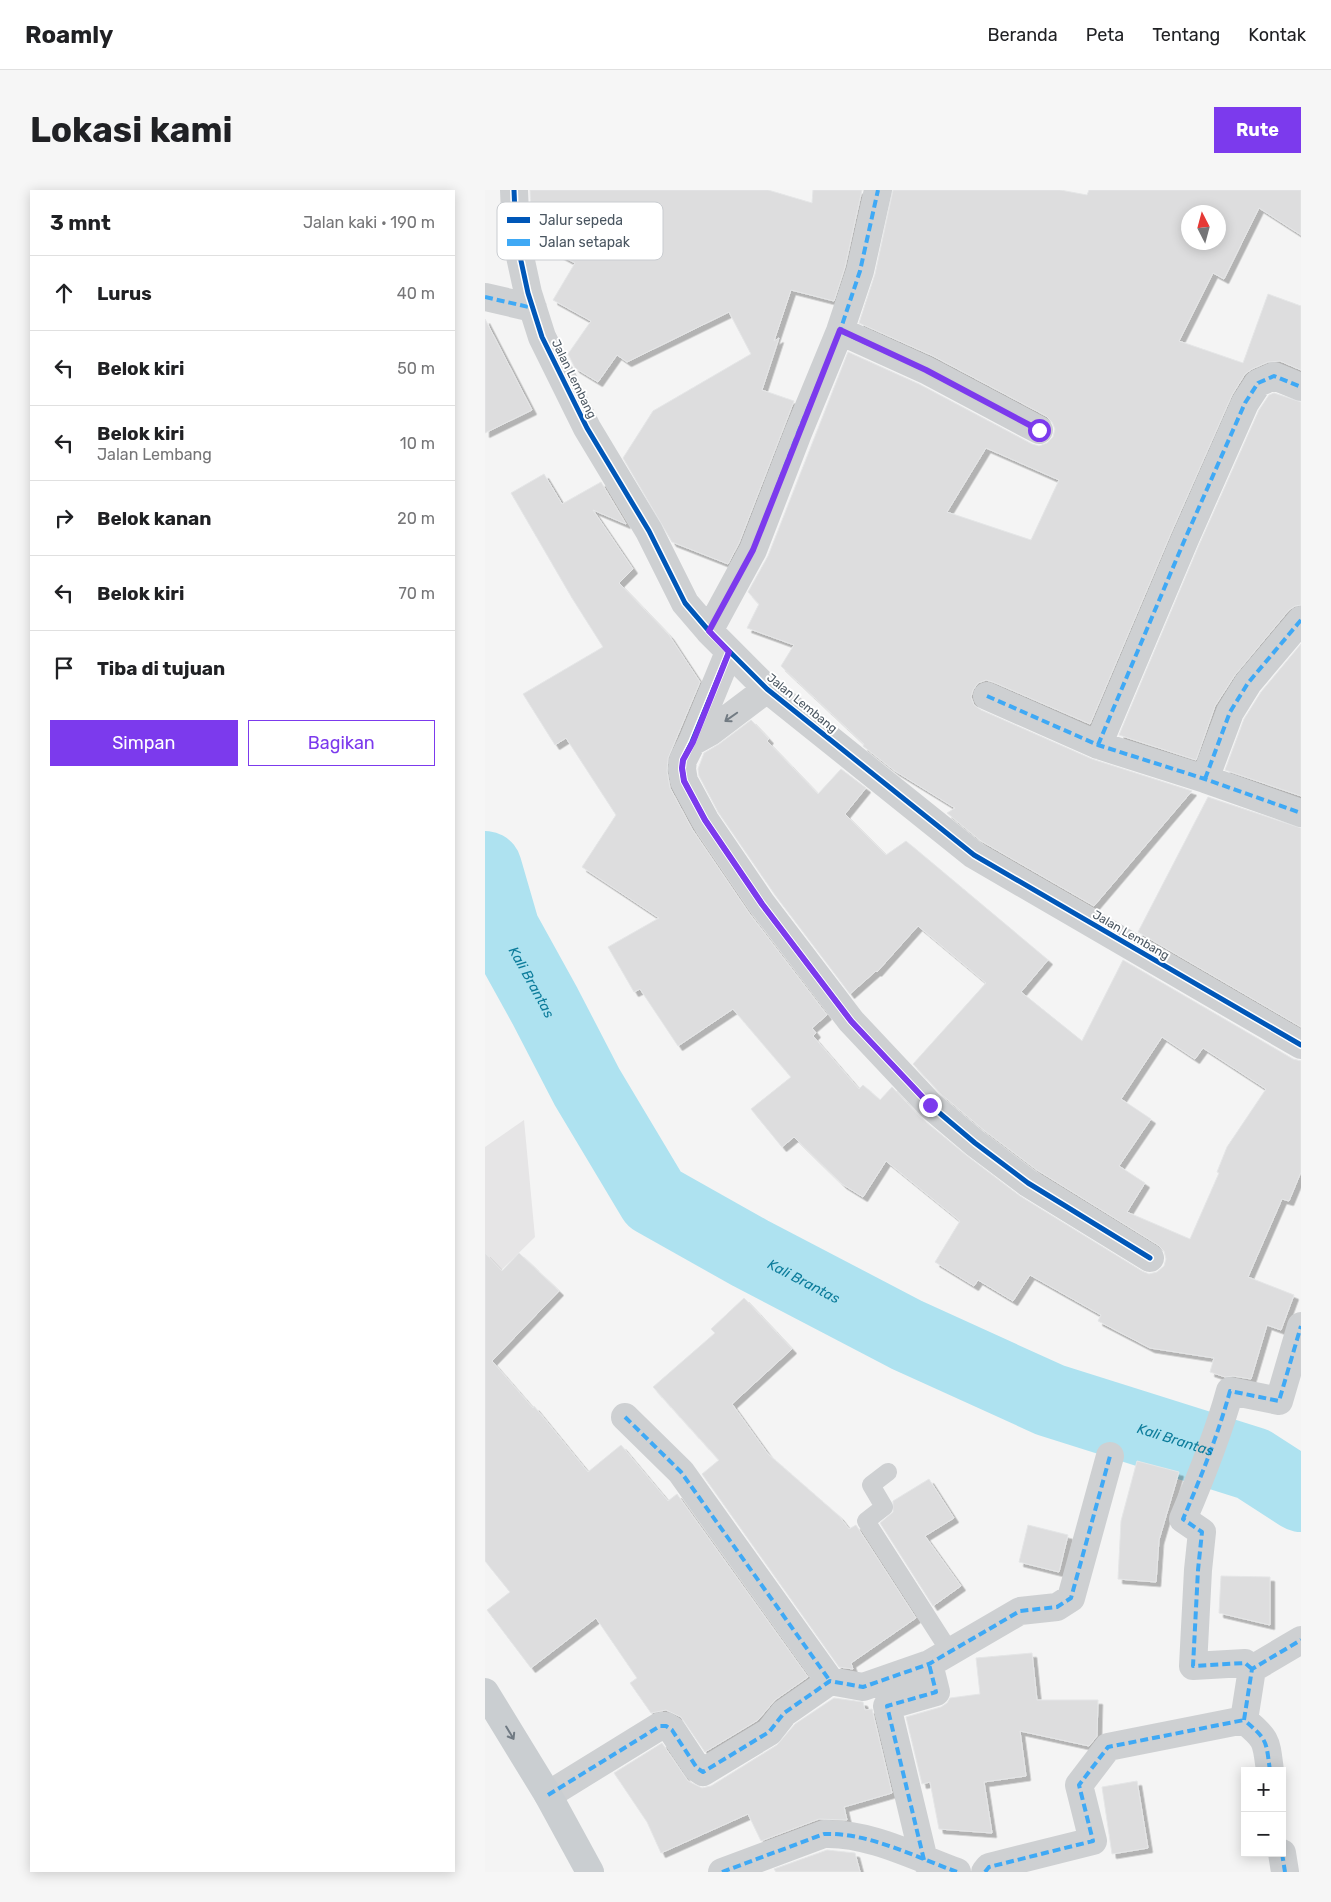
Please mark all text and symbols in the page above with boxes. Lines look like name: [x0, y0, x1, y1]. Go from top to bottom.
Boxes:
text: Roamly: [25, 21, 113, 49]
text: Beranda: [987, 24, 1058, 46]
text: Peta: [1086, 24, 1124, 46]
text: Tentang: [1152, 24, 1220, 46]
text: Kontak: [1248, 24, 1306, 46]
button: Rute: [1214, 107, 1301, 153]
text: Lokasi kami: [30, 109, 233, 151]
legend: [497, 202, 663, 260]
north arrow: [1181, 205, 1226, 250]
text: 3 mnt: [50, 210, 111, 235]
text: Jalur sepeda: [539, 212, 623, 229]
text: Jalan kaki · 190 m: [303, 213, 435, 232]
text: Jalan setapak: [539, 234, 631, 251]
icon: ahead: [50, 279, 78, 307]
text: Lurus: [97, 282, 152, 305]
text: 40 m: [397, 284, 435, 303]
street label: Jalan Lembang: [549, 337, 599, 421]
icon: left: [50, 354, 78, 382]
text: Belok kiri: [97, 357, 184, 380]
text: 50 m: [397, 359, 435, 378]
route start: [1028, 419, 1051, 442]
text: Belok kiri: [97, 422, 184, 445]
icon: left: [50, 429, 78, 457]
text: 10 m: [400, 434, 435, 453]
text: Jalan Lembang: [97, 445, 212, 464]
icon: right: [50, 504, 78, 532]
text: Belok kanan: [97, 507, 212, 530]
text: 20 m: [397, 509, 435, 528]
icon: left: [50, 579, 78, 607]
text: Belok kiri: [97, 582, 184, 605]
text: 70 m: [398, 584, 435, 603]
icon: arrive: [50, 654, 78, 682]
text: Tiba di tujuan: [97, 657, 225, 680]
street label: Jalan Lembang: [764, 670, 840, 736]
one-way arrow: [724, 712, 738, 722]
button: Simpan: [50, 720, 238, 766]
button: Bagikan: [248, 720, 435, 766]
street label: Jalan Lembang: [1090, 907, 1172, 963]
water label: Kali Brantas: [505, 944, 558, 1021]
route end: [919, 1094, 942, 1117]
water label: Kali Brantas: [765, 1256, 842, 1307]
water label: Kali Brantas: [1135, 1420, 1215, 1460]
one-way arrow: [506, 1726, 516, 1740]
map controls: [1241, 1767, 1286, 1857]
button: +: [1241, 1767, 1286, 1812]
button: −: [1241, 1812, 1286, 1857]

